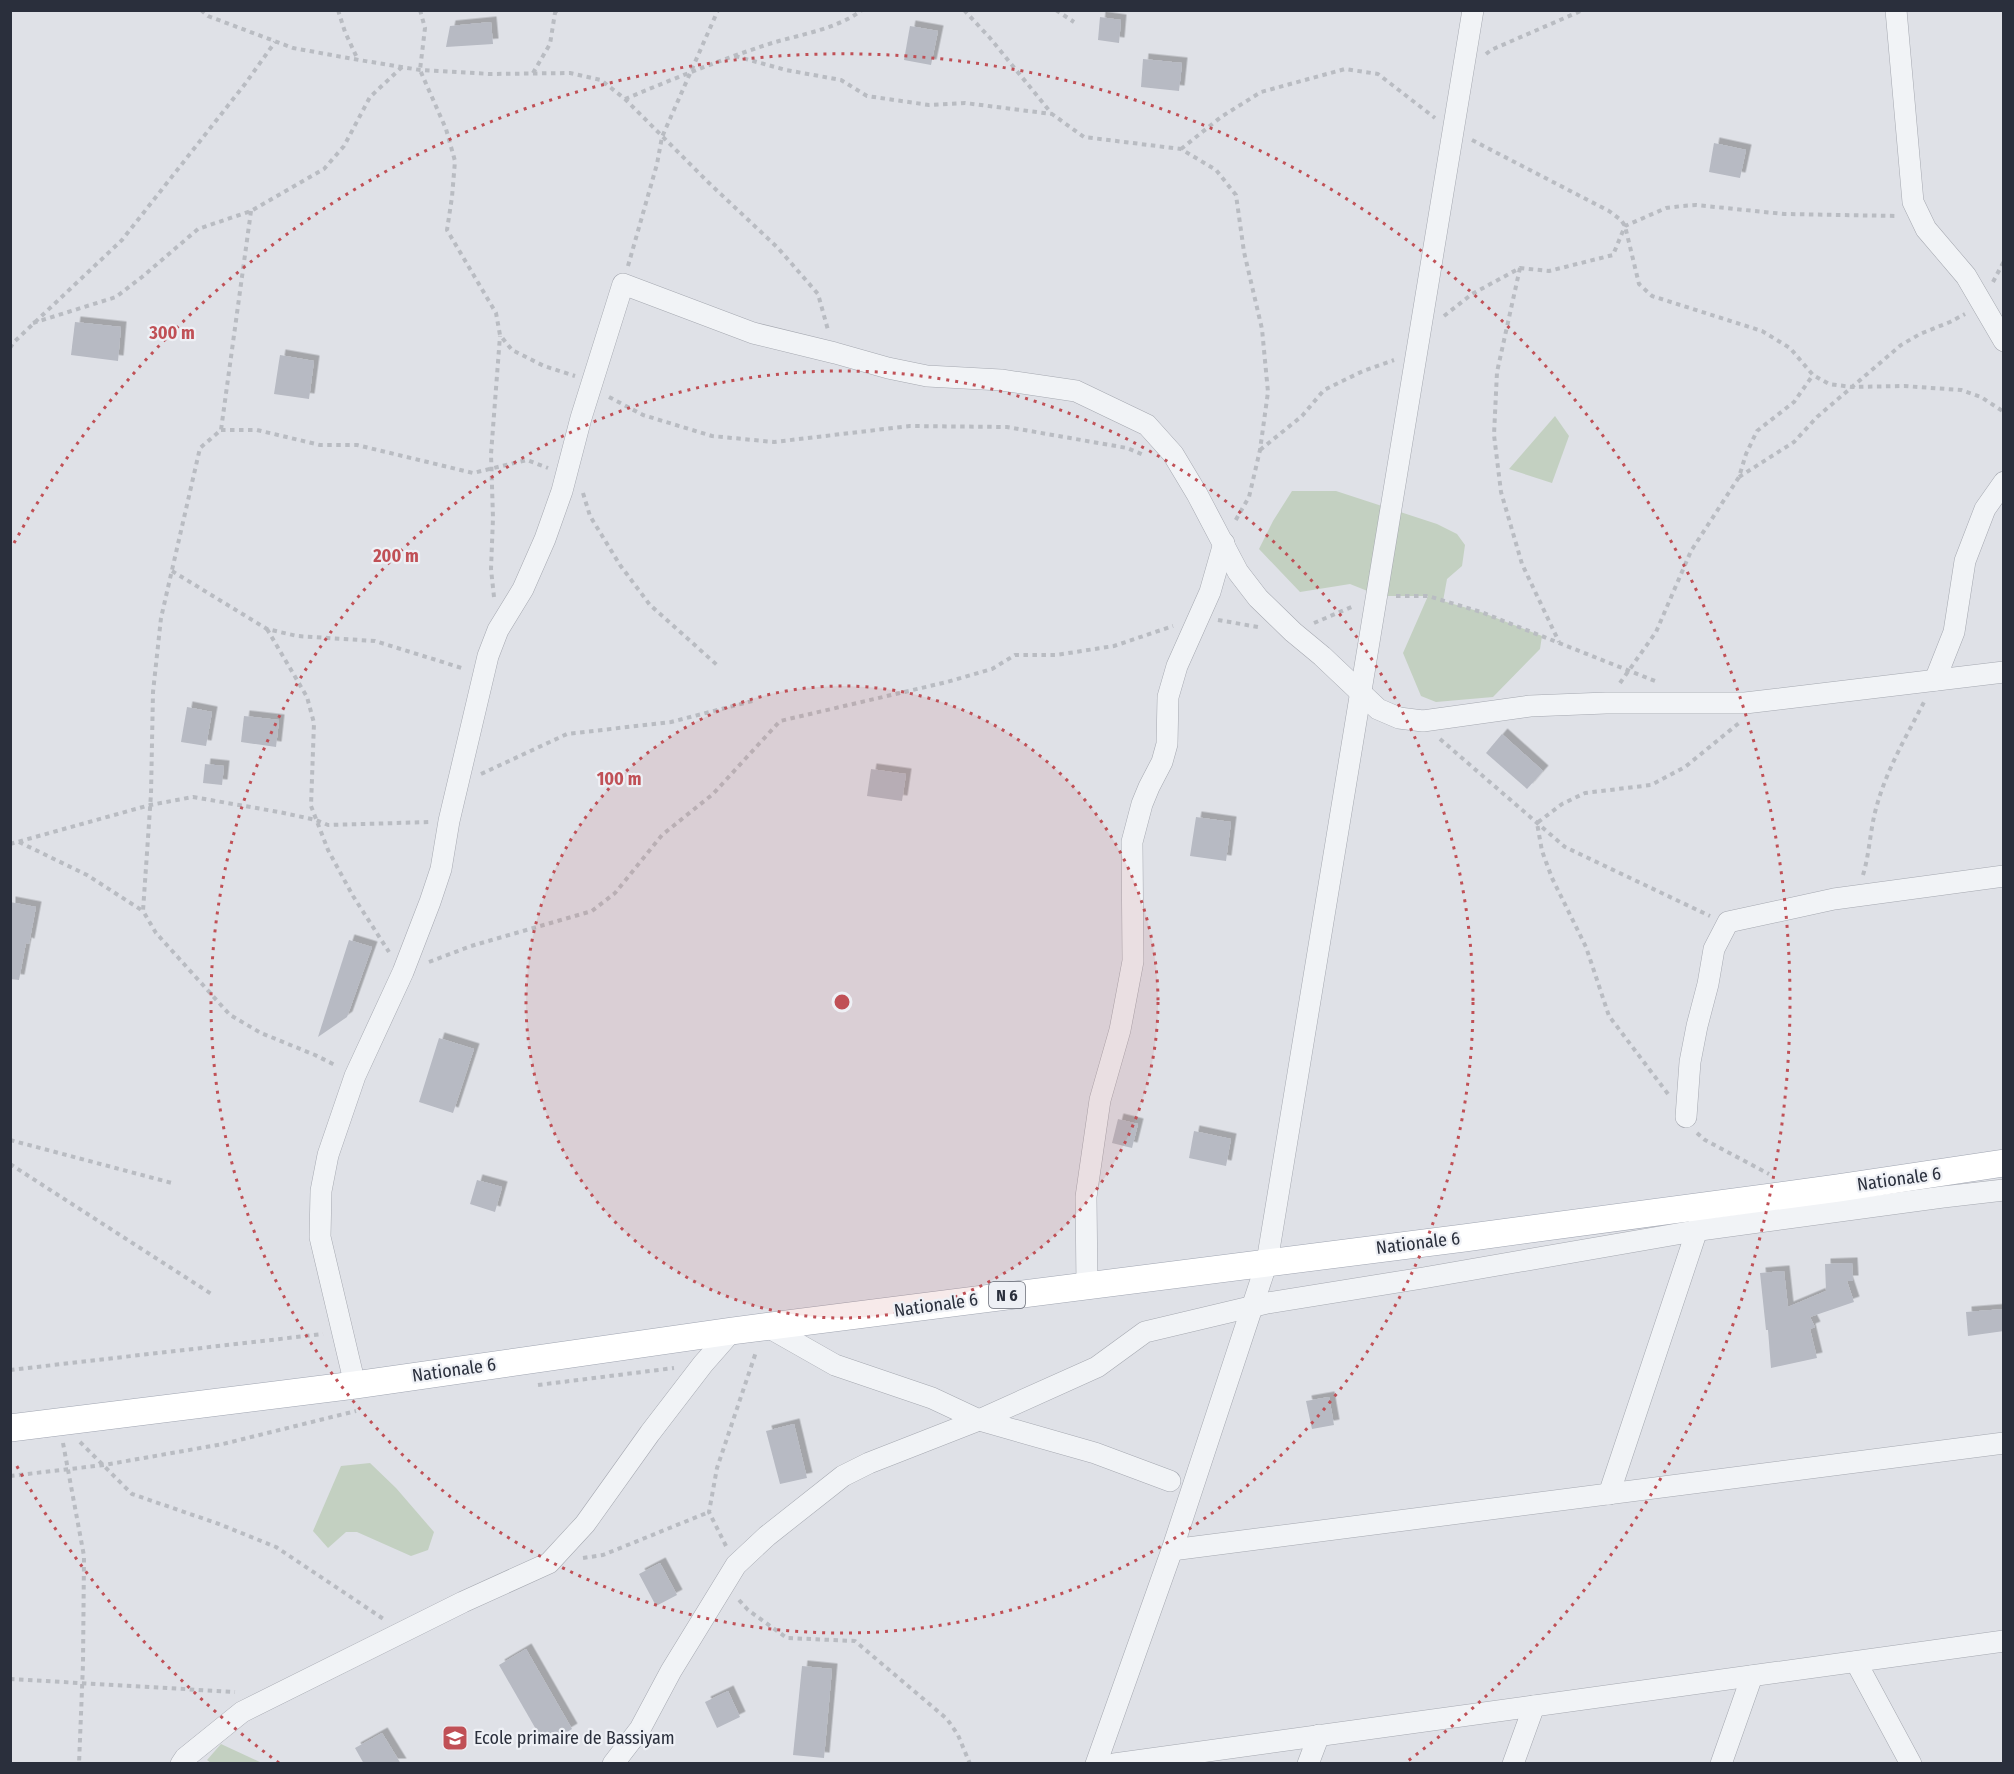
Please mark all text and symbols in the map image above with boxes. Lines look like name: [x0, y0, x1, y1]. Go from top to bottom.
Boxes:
text: 300 m: [148, 322, 195, 344]
text: 200 m: [372, 545, 419, 567]
text: 100 m: [597, 768, 641, 790]
centre of rings: [832, 992, 852, 1012]
street label: Nationale 6: [1856, 1162, 1942, 1196]
street label: Nationale 6: [1375, 1227, 1461, 1259]
road number: N 6: [989, 1282, 1025, 1308]
street label: Nationale 6: [893, 1288, 979, 1322]
street label: Nationale 6: [411, 1353, 497, 1387]
school or university icon: Ecole primaire de Bassiyam: [440, 1723, 470, 1753]
place label: Ecole primaire de Bassiyam: [474, 1727, 675, 1749]

